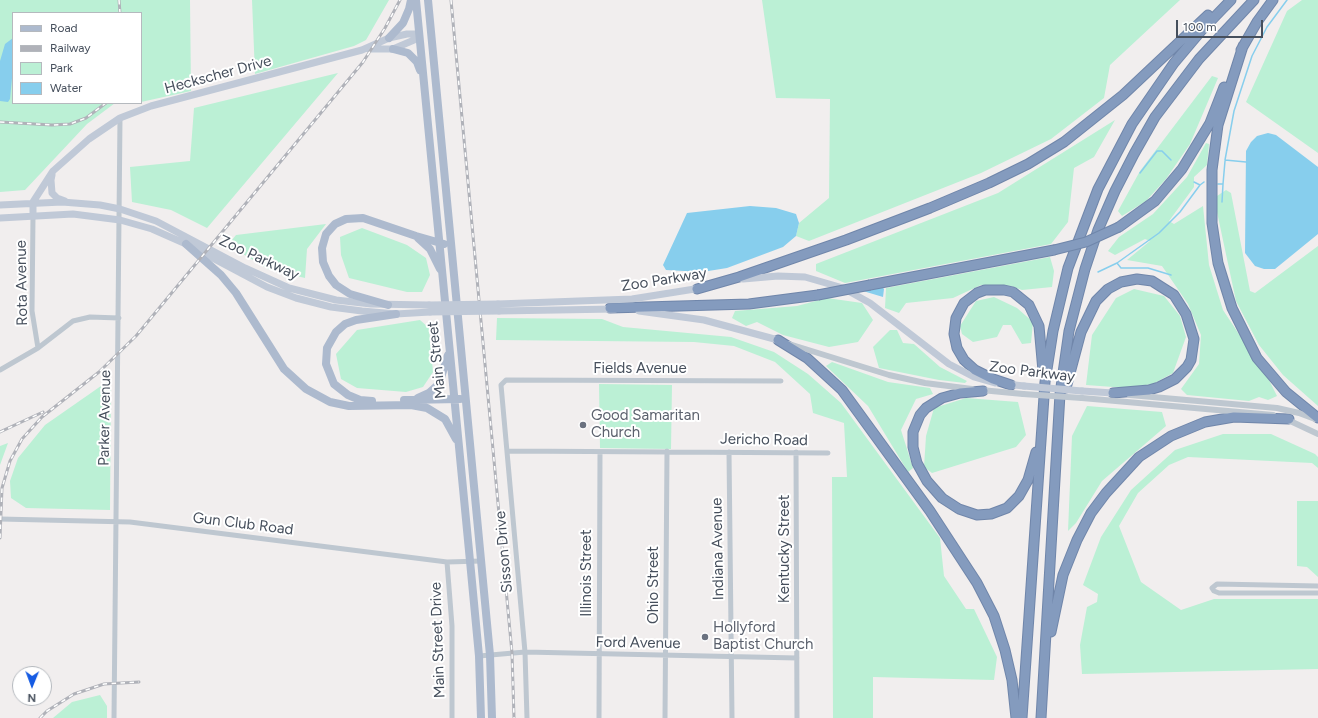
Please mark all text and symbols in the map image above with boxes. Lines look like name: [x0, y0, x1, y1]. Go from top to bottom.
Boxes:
legend: [12, 12, 142, 104]
scale bar: [1178, 12, 1265, 38]
text: 100 m: [1183, 20, 1217, 34]
text: Road: [50, 21, 78, 35]
text: Railway: [50, 41, 91, 55]
street label: Heckscher Drive: [163, 52, 273, 98]
text: Park: [50, 61, 73, 75]
text: Water: [50, 81, 82, 95]
street label: Zoo Parkway: [216, 232, 302, 284]
street label: Rota Avenue: [12, 240, 32, 326]
street label: Zoo Parkway: [620, 264, 708, 296]
street label: Main Street: [424, 320, 450, 400]
street label: Zoo Parkway: [988, 358, 1076, 386]
street label: Fields Avenue: [593, 360, 687, 378]
street label: Parker Avenue: [95, 370, 115, 466]
place label: Good Samaritan Church: [591, 407, 700, 442]
marker: Good Samaritan Church: [578, 420, 588, 430]
street label: Jericho Road: [720, 430, 808, 450]
street label: Kentucky Street: [776, 495, 794, 603]
street label: Indiana Avenue: [708, 497, 728, 601]
street label: Gun Club Road: [192, 509, 294, 539]
street label: Sisson Drive: [491, 510, 517, 594]
street label: Illinois Street: [578, 529, 596, 617]
street label: Ohio Street: [645, 546, 663, 624]
street label: Main Street Drive: [427, 582, 449, 698]
place label: Hollyford Baptist Church: [713, 619, 813, 654]
marker: Hollyford Baptist Church: [700, 632, 710, 642]
street label: Ford Avenue: [595, 633, 681, 653]
north arrow: [12, 666, 52, 706]
text: N: [27, 691, 36, 704]

